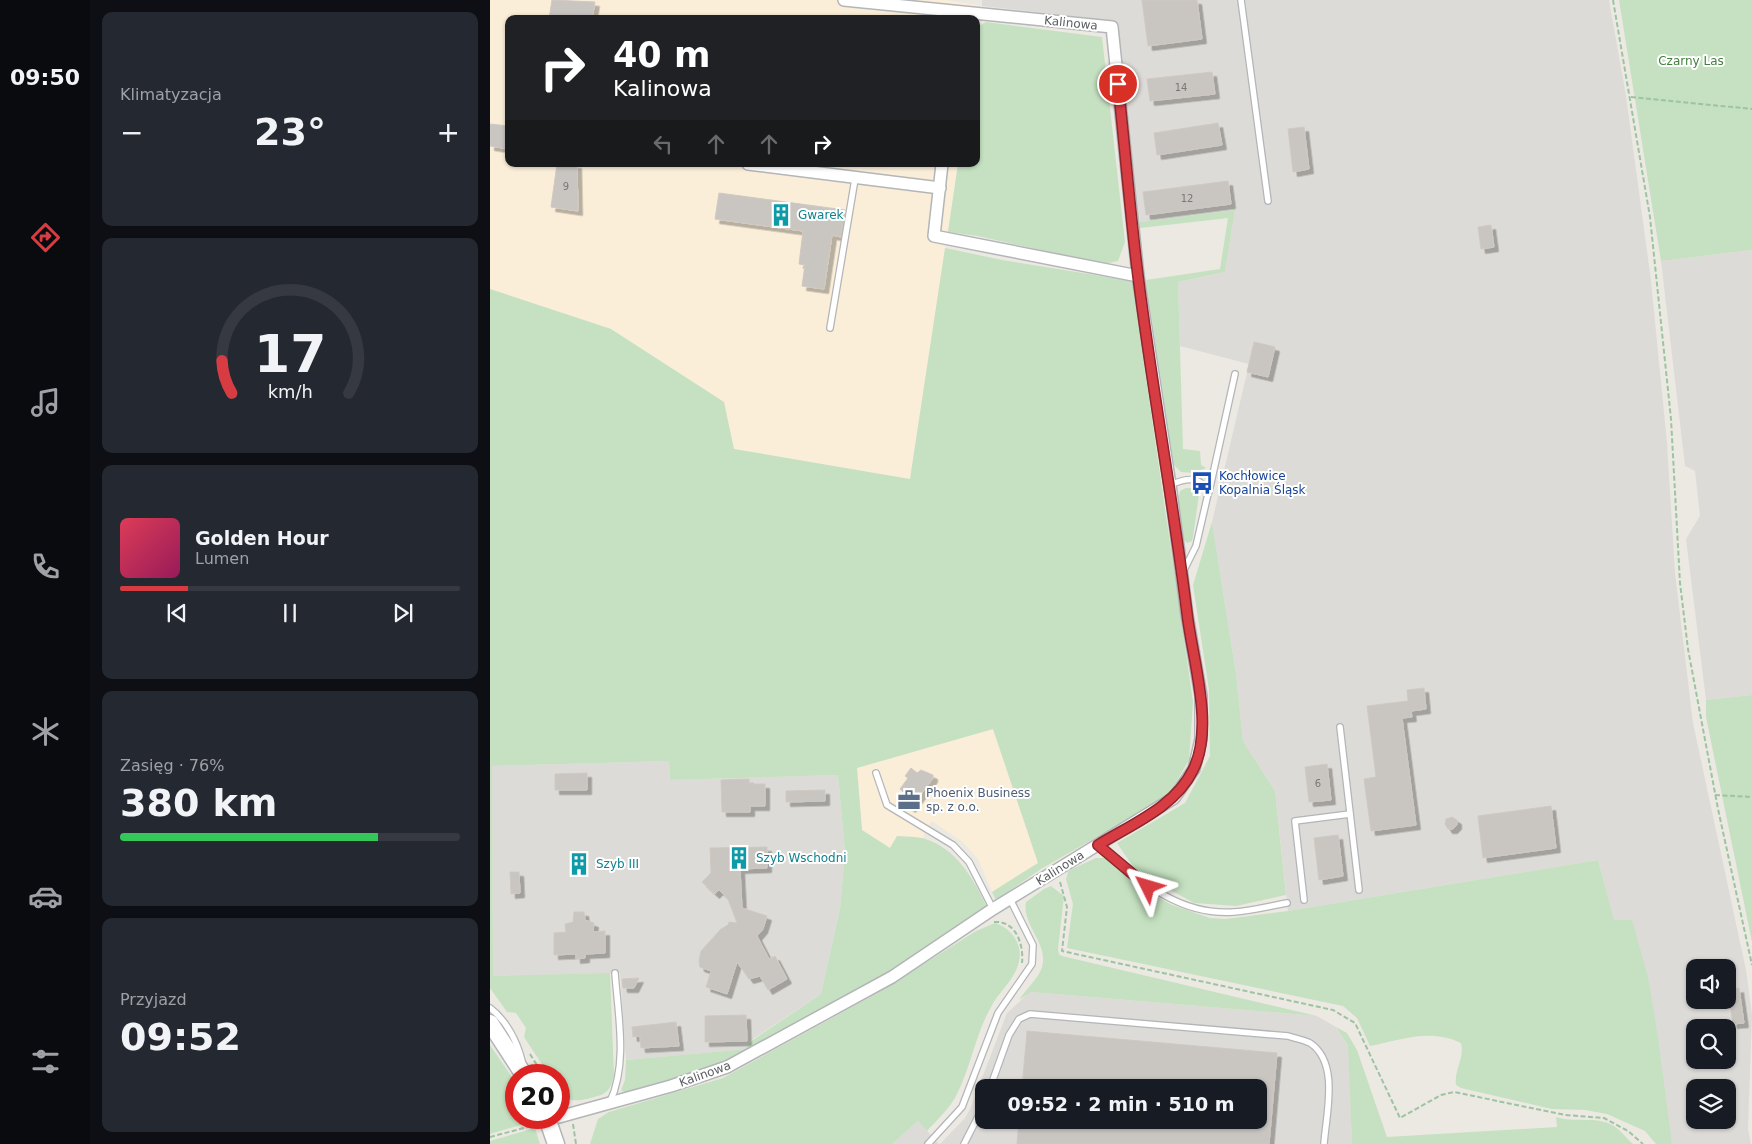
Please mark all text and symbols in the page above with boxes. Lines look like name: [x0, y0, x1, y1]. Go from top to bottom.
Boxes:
street label: Kalinowa: [1044, 13, 1098, 33]
icon: right: [530, 35, 595, 100]
text: 40 m: [613, 35, 710, 75]
park label: Czarny Las: [1658, 54, 1724, 68]
pin: [1097, 63, 1139, 105]
text: 09:50: [10, 65, 80, 90]
icon: arrive: [1104, 70, 1132, 98]
text: Kalinowa: [613, 76, 712, 101]
house number: 14: [1175, 82, 1187, 93]
text: Klimatyzacja: [120, 85, 222, 104]
text: 23°: [254, 110, 326, 154]
text: −: [120, 116, 143, 149]
text: +: [437, 116, 460, 149]
icon: left: [649, 130, 677, 158]
icon: ahead: [702, 130, 730, 158]
icon: ahead: [755, 130, 783, 158]
icon: right: [808, 130, 836, 158]
house number: 9: [563, 181, 569, 192]
house number: 12: [1181, 193, 1193, 204]
building icon: Gwarek: [768, 202, 794, 228]
place label: Gwarek: [798, 208, 844, 222]
icon: directions: [28, 220, 63, 255]
text: 17: [254, 324, 326, 384]
text: km/h: [267, 381, 313, 402]
icon: music: [28, 385, 63, 420]
place label: Kochłowice Kopalnia Śląsk: [1219, 469, 1306, 497]
bus stop icon: Kochłowice Kopalnia Śląsk: [1189, 470, 1215, 496]
text: Golden Hour: [195, 527, 329, 549]
icon: phone: [28, 549, 63, 584]
text: Lumen: [195, 549, 249, 568]
icon: previous: [163, 599, 191, 627]
icon: pause: [276, 599, 304, 627]
icon: next: [389, 599, 417, 627]
icon: climate: [28, 714, 63, 749]
text: Zasięg · 76%: [120, 756, 224, 775]
house number: 6: [1315, 778, 1321, 789]
text: 380 km: [120, 781, 277, 825]
place label: Phoenix Business sp. z o.o.: [926, 786, 1030, 814]
office icon: Phoenix Business sp. z o.o.: [896, 787, 922, 813]
building icon: Szyb Wschodni: [726, 845, 752, 871]
street label: Kalinowa: [1033, 848, 1087, 888]
building icon: Szyb III: [566, 851, 592, 877]
place label: Szyb Wschodni: [756, 851, 847, 865]
place label: Szyb III: [596, 857, 639, 871]
position arrow: [1121, 860, 1173, 912]
icon: car: [28, 879, 63, 914]
map controls: [1686, 959, 1736, 1129]
button: sound: [1686, 959, 1736, 1009]
text: Przyjazd: [120, 990, 187, 1009]
text: 09:52: [120, 1015, 241, 1059]
button: search: [1686, 1019, 1736, 1069]
icon: filters: [28, 1044, 63, 1079]
street label: Kalinowa: [677, 1058, 733, 1090]
speed limit sign: 20: [505, 1064, 570, 1129]
button: layers: [1686, 1079, 1736, 1129]
text: 09:52 · 2 min · 510 m: [1007, 1093, 1235, 1115]

